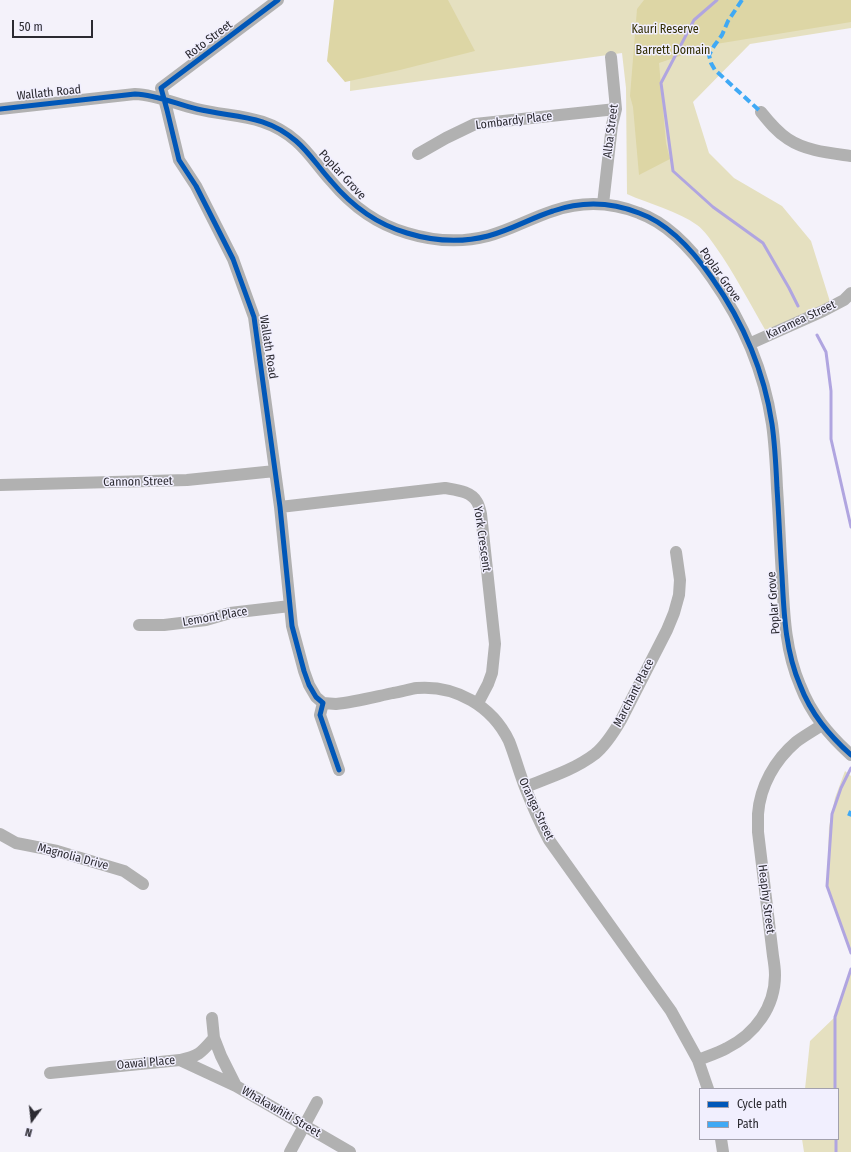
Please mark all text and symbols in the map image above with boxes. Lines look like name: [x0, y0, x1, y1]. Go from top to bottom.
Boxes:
scale bar: [14, 12, 95, 38]
street label: Roto Street: [183, 18, 235, 62]
text: 50 m: [19, 20, 43, 34]
park label: Kauri Reserve: [631, 23, 699, 37]
park label: Barrett Domain: [636, 44, 710, 58]
street label: Wallath Road: [16, 82, 82, 104]
street label: Alba Street: [601, 103, 621, 159]
street label: Lombardy Place: [475, 109, 553, 133]
street label: Poplar Grove: [315, 147, 369, 203]
street label: Poplar Grove: [696, 245, 744, 305]
street label: Karamea Street: [764, 298, 838, 342]
street label: Wallath Road: [256, 314, 280, 380]
street label: Cannon Street: [103, 474, 173, 490]
street label: York Crescent: [470, 505, 494, 573]
street label: Poplar Grove: [765, 571, 783, 635]
street label: Lemont Place: [181, 604, 249, 630]
street label: Marchant Place: [611, 656, 657, 730]
street label: Oranga Street: [515, 776, 557, 842]
street label: Magnolia Drive: [36, 841, 110, 873]
street label: Heaphy Street: [755, 864, 777, 934]
street label: Oawai Place: [116, 1053, 176, 1073]
street label: Whakawhiti Street: [239, 1084, 323, 1140]
legend: [699, 1088, 839, 1140]
text: Cycle path: [737, 1097, 787, 1111]
north arrow: [12, 1100, 52, 1140]
text: Path: [737, 1117, 759, 1131]
text: N: [24, 1125, 34, 1139]

